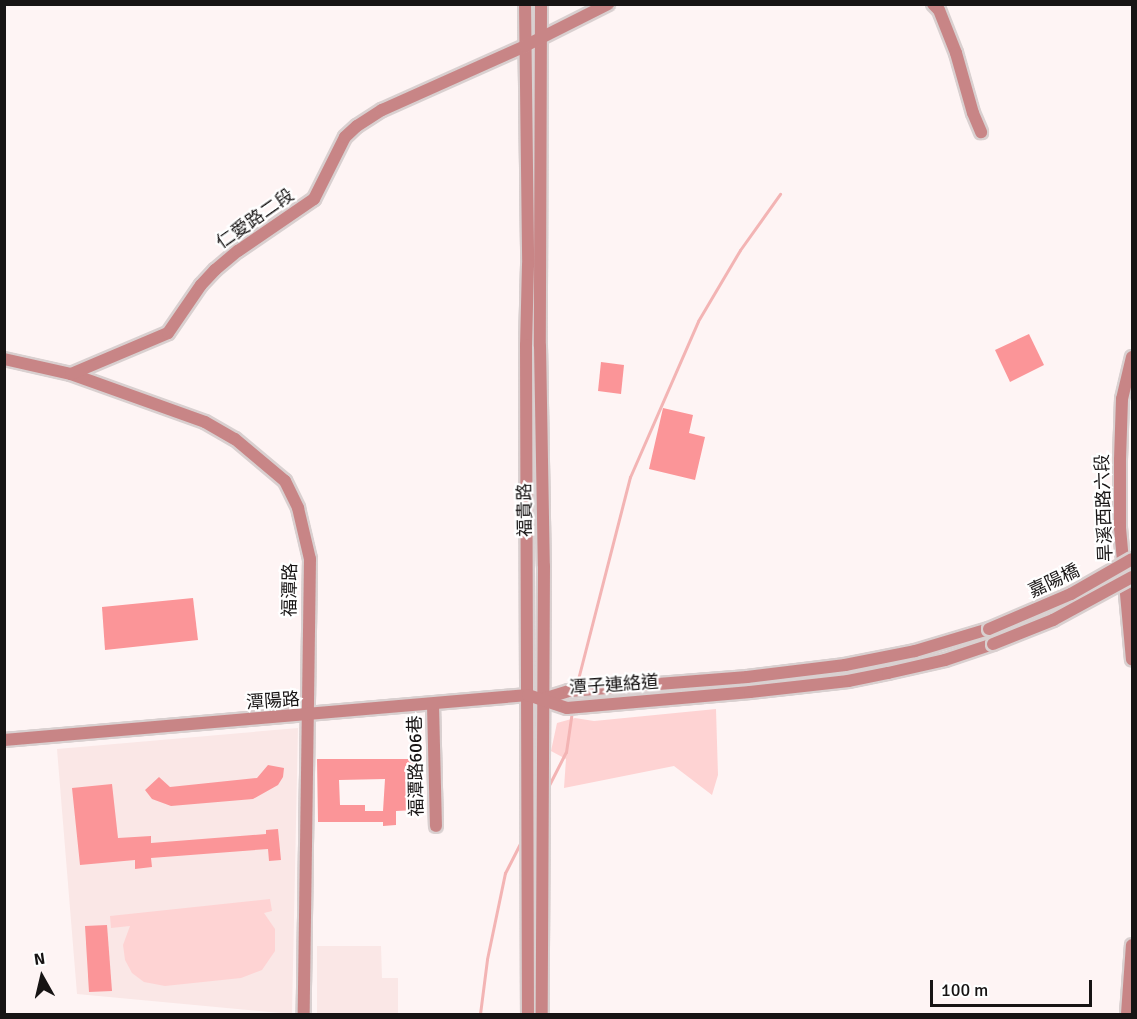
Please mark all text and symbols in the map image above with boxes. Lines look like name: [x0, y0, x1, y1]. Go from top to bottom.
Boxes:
street label: 仁愛路二段: [212, 184, 298, 254]
street label: 旱溪西路六段: [1091, 454, 1117, 562]
street label: 福貴路: [514, 483, 536, 537]
street label: 嘉陽橋: [1025, 560, 1083, 602]
street label: 福潭路: [279, 563, 301, 617]
street label: 潭子連絡道: [568, 671, 660, 699]
street label: 潭陽路: [245, 688, 301, 714]
street label: 福潭路606巷: [404, 715, 428, 817]
north arrow: [12, 947, 72, 1007]
text: N: [33, 948, 46, 970]
scale bar: [933, 968, 1095, 1006]
text: 100 m: [941, 979, 988, 1001]

